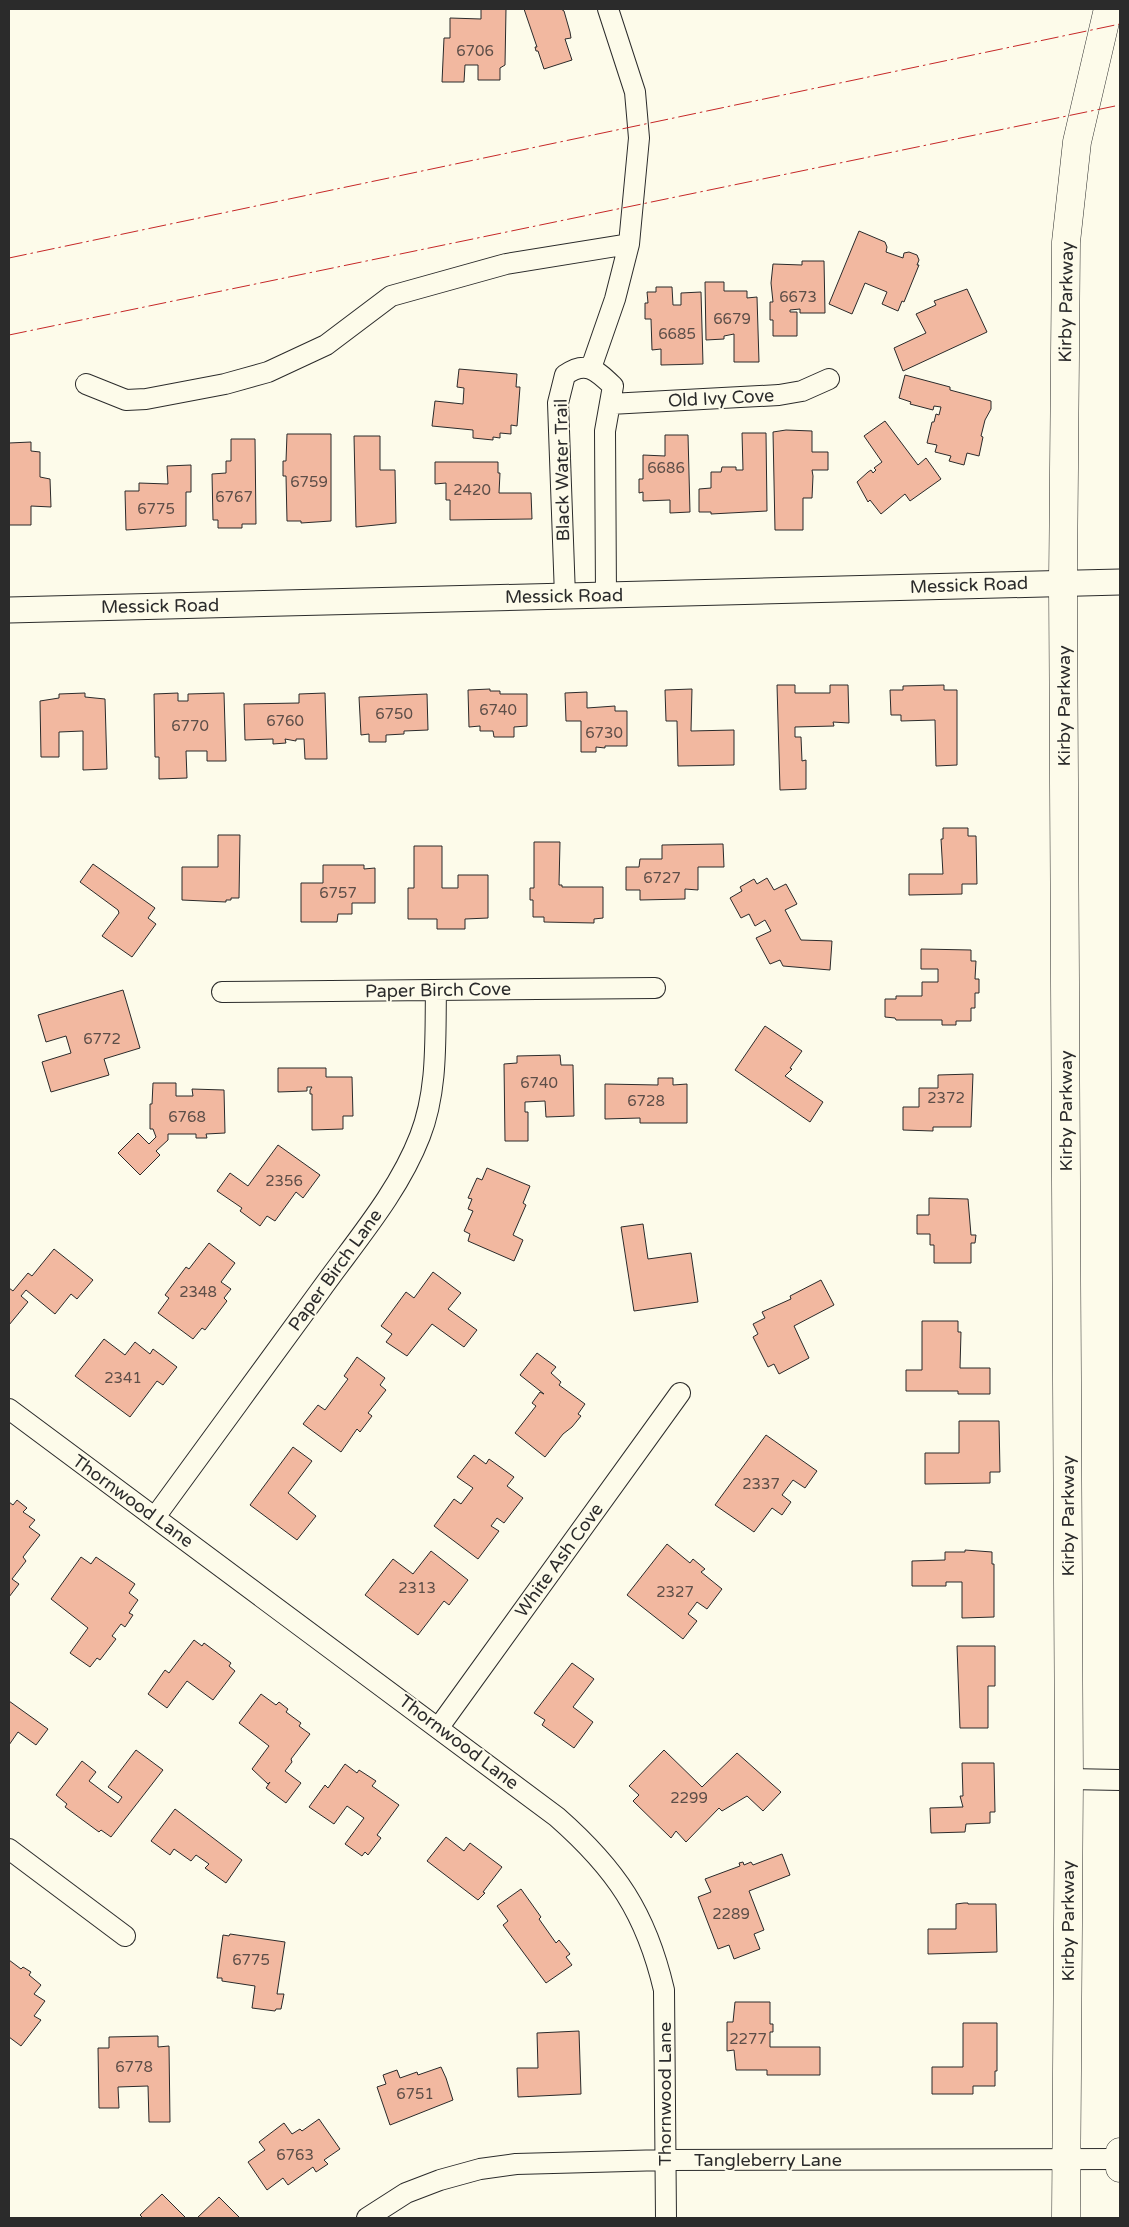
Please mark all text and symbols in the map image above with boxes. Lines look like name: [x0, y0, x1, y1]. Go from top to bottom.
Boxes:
house number: 6706: [456, 42, 494, 60]
street label: Kirby Parkway: [1054, 241, 1078, 363]
house number: 6673: [779, 288, 817, 306]
house number: 6679: [713, 310, 751, 328]
house number: 6685: [658, 325, 696, 343]
street label: Old Ivy Cove: [667, 384, 775, 412]
street label: Black Water Trail: [550, 398, 574, 542]
house number: 6686: [647, 459, 685, 477]
house number: 6759: [290, 473, 328, 491]
house number: 2420: [453, 481, 491, 499]
house number: 6767: [215, 488, 253, 506]
house number: 6775: [137, 500, 175, 518]
street label: Messick Road: [909, 572, 1029, 598]
street label: Messick Road: [505, 584, 623, 608]
street label: Messick Road: [101, 594, 219, 618]
street label: Kirby Parkway: [1053, 645, 1075, 767]
house number: 6740: [479, 701, 517, 719]
house number: 6750: [375, 705, 413, 723]
house number: 6760: [266, 712, 304, 730]
house number: 6770: [171, 717, 209, 735]
house number: 6730: [585, 724, 623, 742]
house number: 6727: [643, 869, 681, 887]
house number: 6757: [319, 884, 357, 902]
street label: Paper Birch Cove: [365, 978, 511, 1002]
house number: 6772: [83, 1030, 121, 1048]
street label: Kirby Parkway: [1055, 1050, 1077, 1172]
house number: 6740: [520, 1074, 558, 1092]
house number: 2372: [927, 1089, 965, 1107]
house number: 6728: [627, 1092, 665, 1110]
house number: 6768: [168, 1108, 206, 1126]
house number: 2356: [265, 1172, 303, 1190]
street label: Paper Birch Lane: [283, 1205, 387, 1335]
house number: 2348: [179, 1283, 217, 1301]
house number: 2341: [104, 1369, 142, 1387]
street label: Thornwood Lane: [68, 1450, 198, 1552]
street label: Kirby Parkway: [1057, 1455, 1079, 1577]
house number: 2337: [742, 1475, 780, 1493]
street label: White Ash Cove: [510, 1499, 608, 1621]
house number: 2313: [398, 1579, 436, 1597]
house number: 2327: [656, 1583, 694, 1601]
street label: Thornwood Lane: [395, 1690, 523, 1794]
house number: 2299: [670, 1789, 708, 1807]
street label: Kirby Parkway: [1057, 1860, 1079, 1982]
house number: 2289: [712, 1905, 750, 1923]
house number: 6775: [232, 1951, 270, 1969]
street label: Thornwood Lane: [654, 2022, 676, 2166]
house number: 2277: [729, 2030, 767, 2048]
house number: 6778: [115, 2058, 153, 2076]
house number: 6751: [396, 2085, 434, 2103]
house number: 6763: [276, 2146, 314, 2164]
street label: Tangleberry Lane: [694, 2149, 842, 2171]

